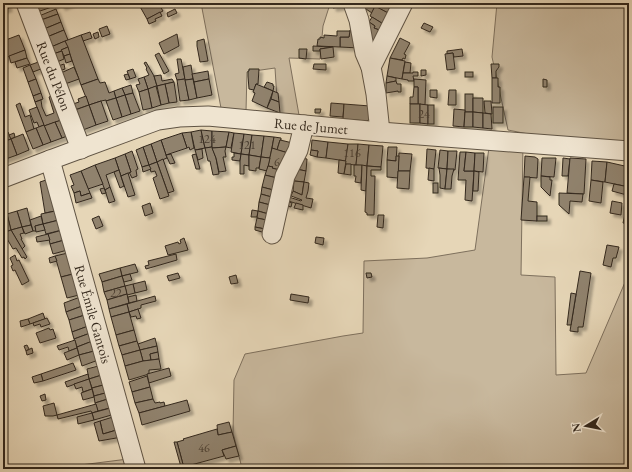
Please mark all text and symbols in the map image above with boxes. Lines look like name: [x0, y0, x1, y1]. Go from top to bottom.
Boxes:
street label: Rue du Pélon: [33, 39, 76, 114]
house number: 24: [418, 106, 430, 122]
street label: Rue de Jumet: [273, 114, 349, 138]
house number: 124: [198, 131, 216, 147]
house number: 121: [238, 137, 256, 153]
house number: 116: [343, 145, 361, 161]
house number: 6: [274, 154, 280, 170]
street label: Rue Émile Gantois: [70, 263, 116, 366]
house number: 22: [110, 285, 122, 301]
north arrow: [566, 406, 606, 446]
text: N: [568, 422, 584, 433]
house number: 46: [198, 440, 210, 456]

